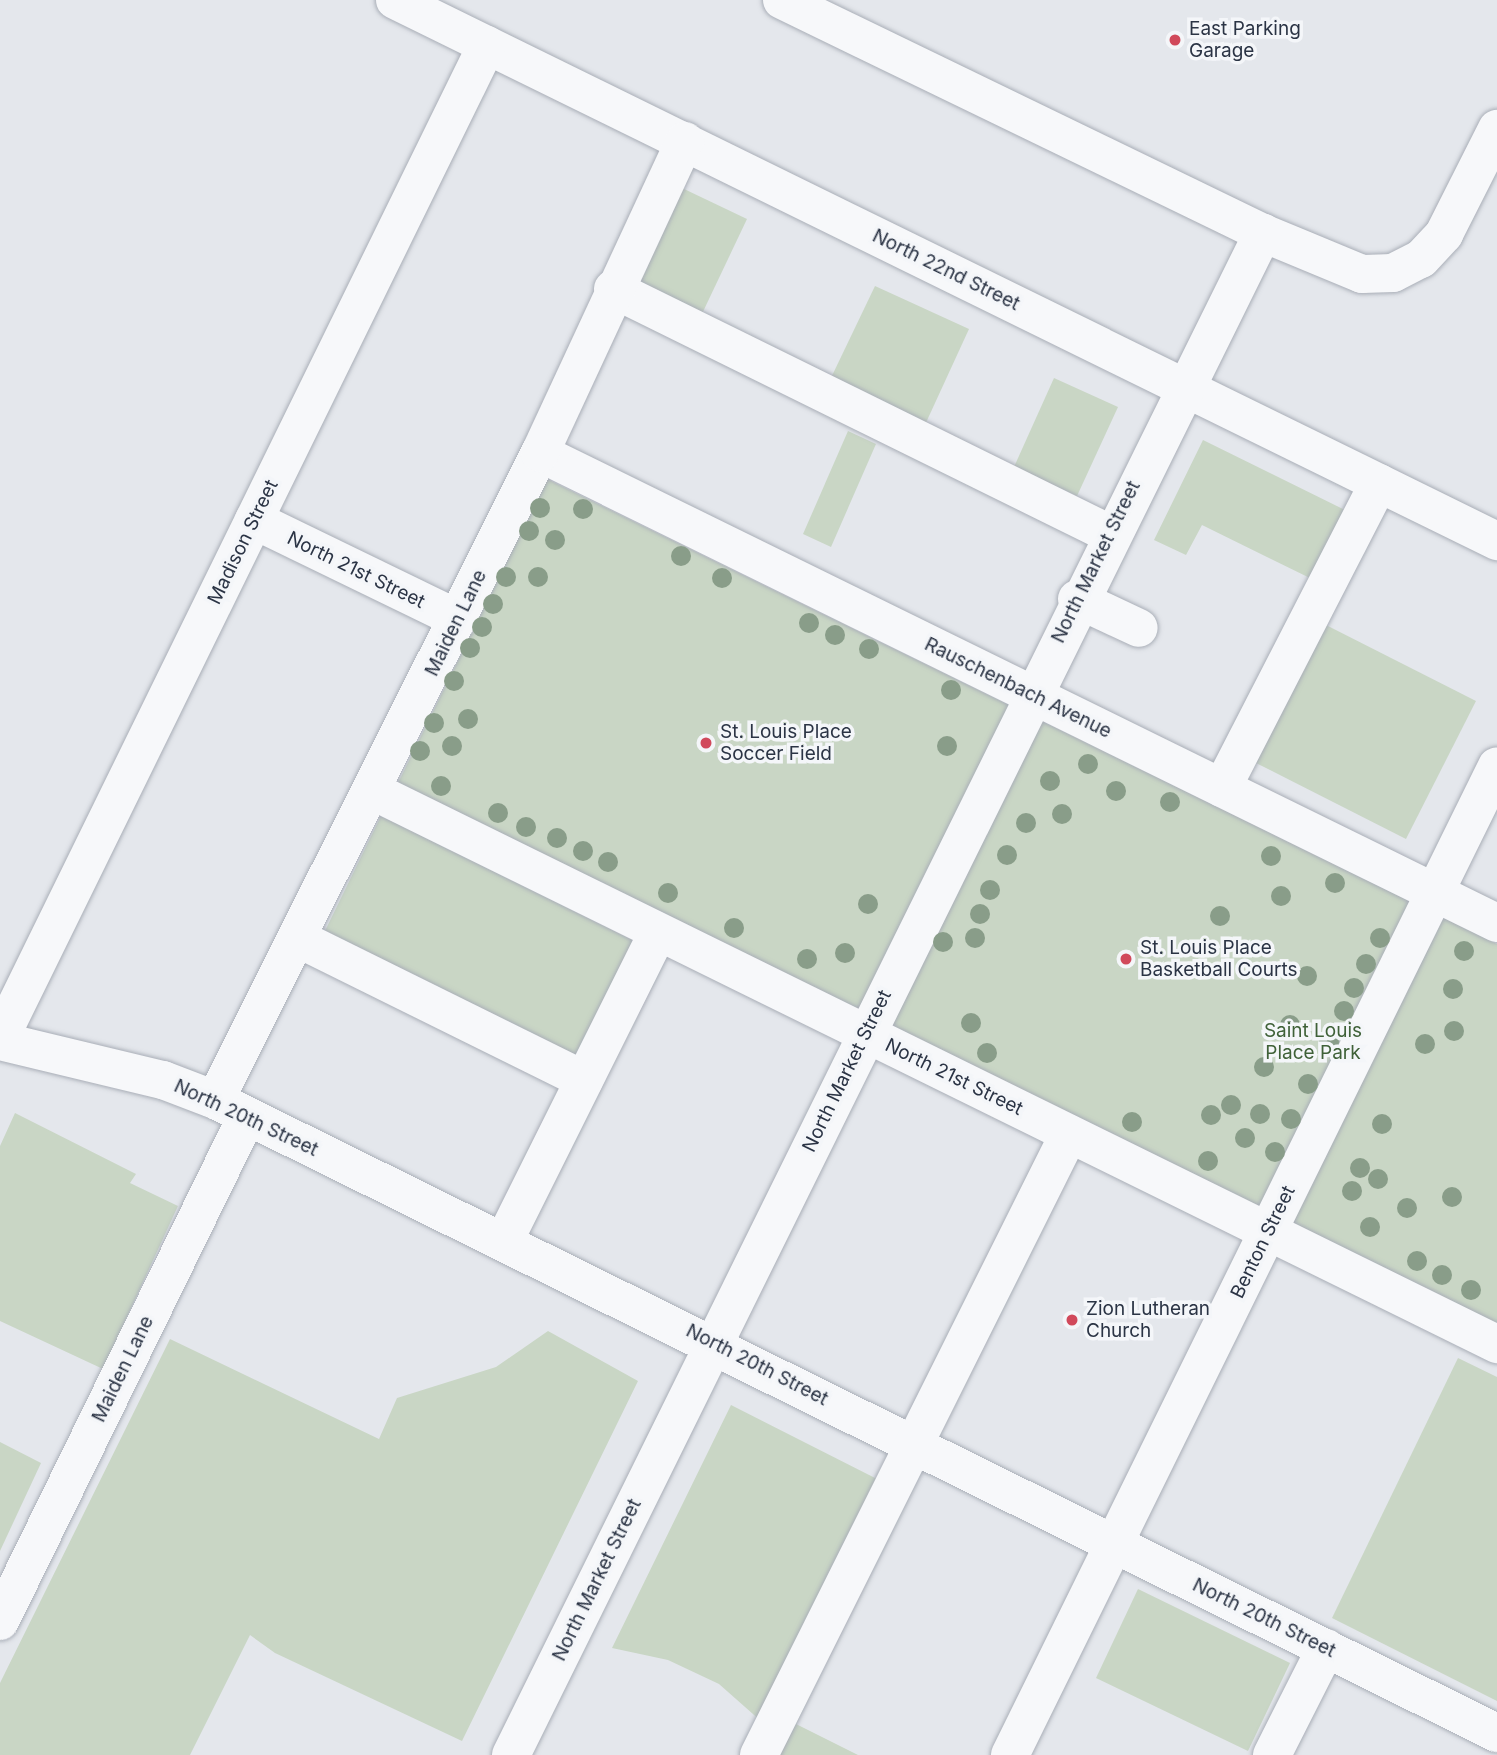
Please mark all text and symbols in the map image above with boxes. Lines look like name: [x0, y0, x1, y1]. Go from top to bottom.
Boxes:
place label: East Parking Garage: [1189, 18, 1301, 62]
marker: East Parking Garage: [1167, 32, 1183, 48]
street label: North 22nd Street: [869, 224, 1023, 316]
street label: Madison Street: [203, 476, 283, 608]
street label: North Market Street: [1047, 477, 1145, 647]
street label: North 21st Street: [283, 527, 429, 613]
street label: Maiden Lane: [420, 566, 492, 680]
street label: Rauschenbach Avenue: [921, 633, 1115, 743]
place label: St. Louis Place Soccer Field: [720, 721, 852, 765]
marker: St. Louis Place Soccer Field: [698, 735, 714, 751]
place label: St. Louis Place Basketball Courts: [1140, 937, 1297, 981]
marker: St. Louis Place Basketball Courts: [1118, 951, 1134, 967]
street label: North Market Street: [798, 986, 896, 1156]
park label: Saint Louis Place Park: [1264, 1020, 1362, 1064]
street label: North 21st Street: [881, 1034, 1027, 1120]
street label: North 20th Street: [170, 1075, 322, 1161]
street label: Benton Street: [1226, 1182, 1300, 1302]
place label: Zion Lutheran Church: [1086, 1298, 1210, 1342]
street label: Maiden Lane: [87, 1312, 159, 1426]
marker: Zion Lutheran Church: [1064, 1312, 1080, 1328]
street label: North 20th Street: [682, 1319, 832, 1411]
street label: North Market Street: [548, 1495, 646, 1665]
street label: North 20th Street: [1189, 1574, 1339, 1662]

